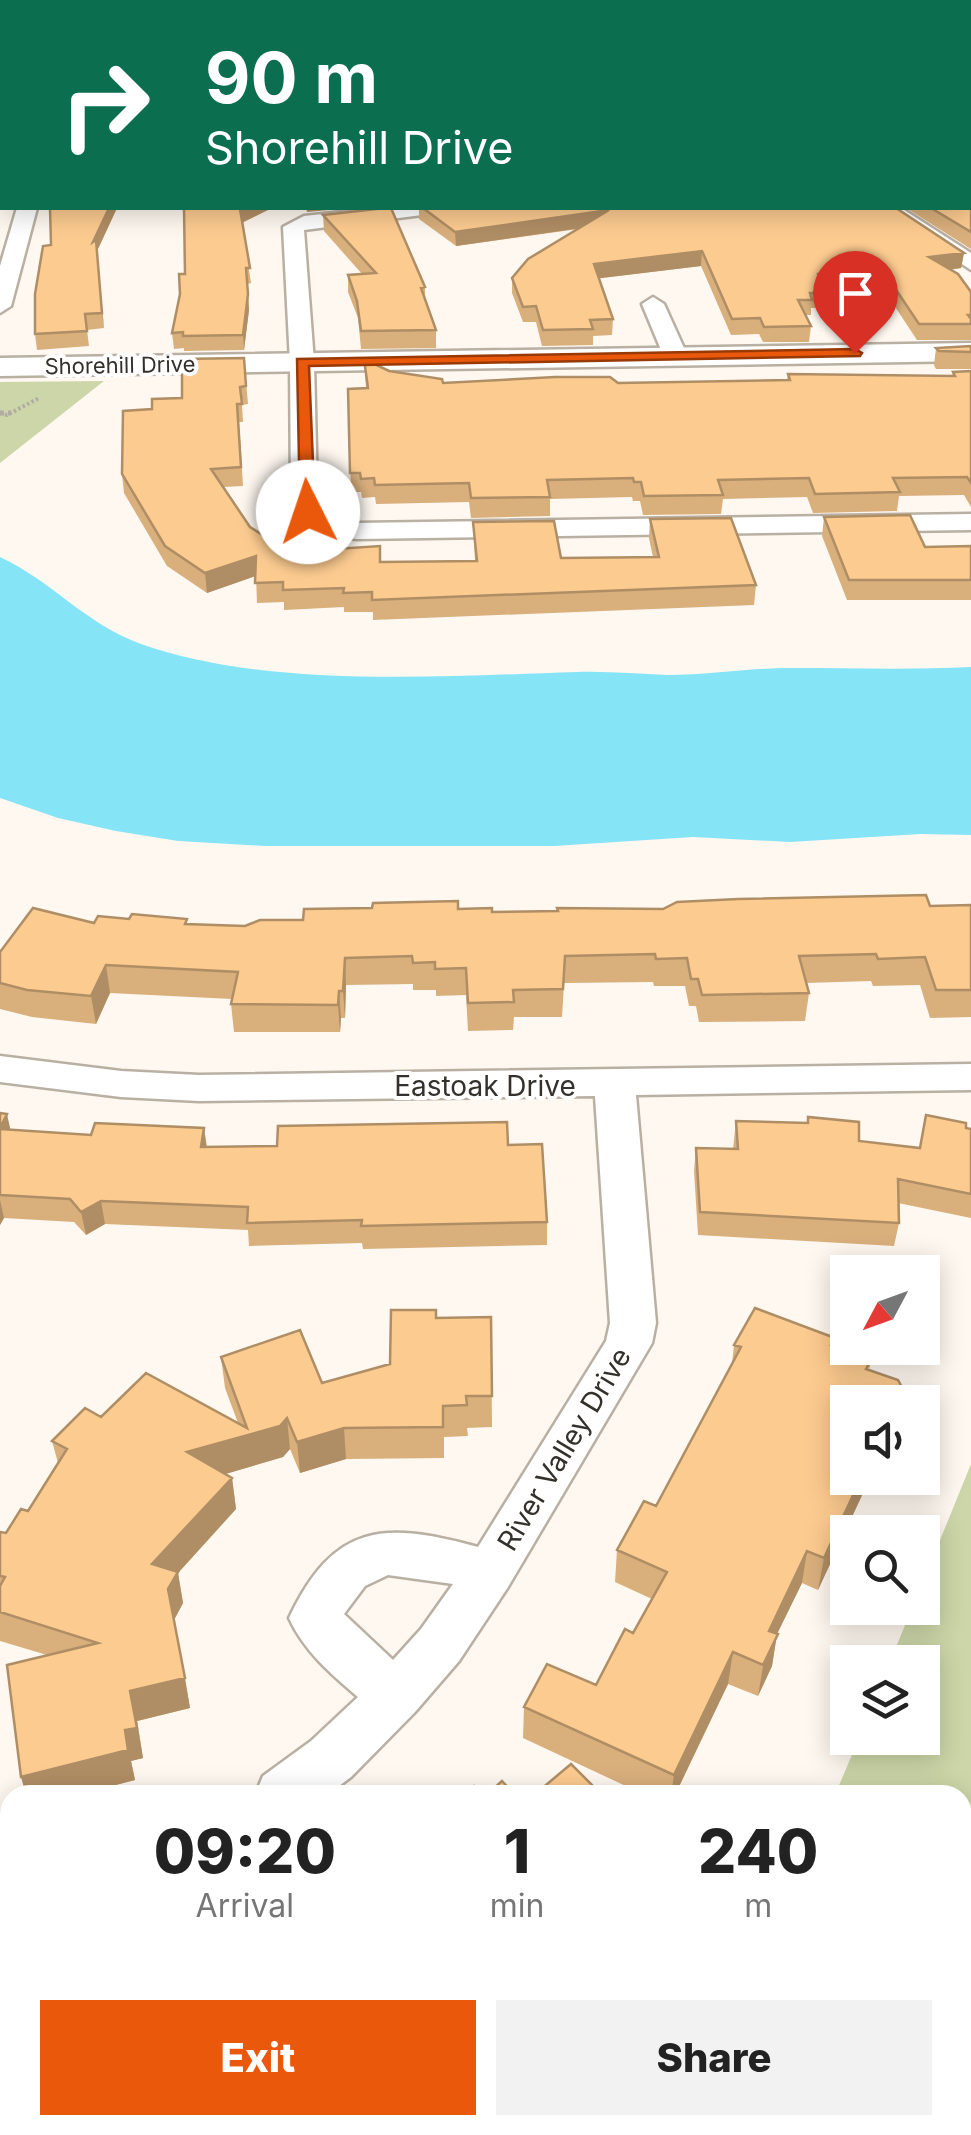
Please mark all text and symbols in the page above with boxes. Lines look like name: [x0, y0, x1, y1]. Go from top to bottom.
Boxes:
text: 90 m: [205, 35, 378, 120]
icon: right: [40, 40, 170, 170]
text: Shorehill Drive: [205, 120, 514, 175]
pin: [813, 251, 898, 354]
icon: arrive: [828, 266, 883, 321]
street label: Shorehill Drive: [44, 351, 196, 379]
position arrow: [256, 460, 360, 564]
street label: Eastoak Drive: [394, 1069, 576, 1103]
north arrow: [830, 1255, 940, 1365]
map controls: [830, 1255, 940, 1755]
street label: River Valley Drive: [490, 1341, 638, 1557]
button: sound: [830, 1385, 940, 1495]
button: search: [830, 1515, 940, 1625]
button: layers: [830, 1645, 940, 1755]
text: 09:20: [154, 1815, 336, 1887]
text: 1: [504, 1815, 530, 1887]
text: 240: [698, 1815, 818, 1887]
text: Arrival: [196, 1886, 294, 1925]
text: min: [490, 1886, 544, 1925]
text: m: [744, 1886, 772, 1925]
button: Exit: [40, 2000, 476, 2115]
button: Share: [496, 2000, 932, 2115]

